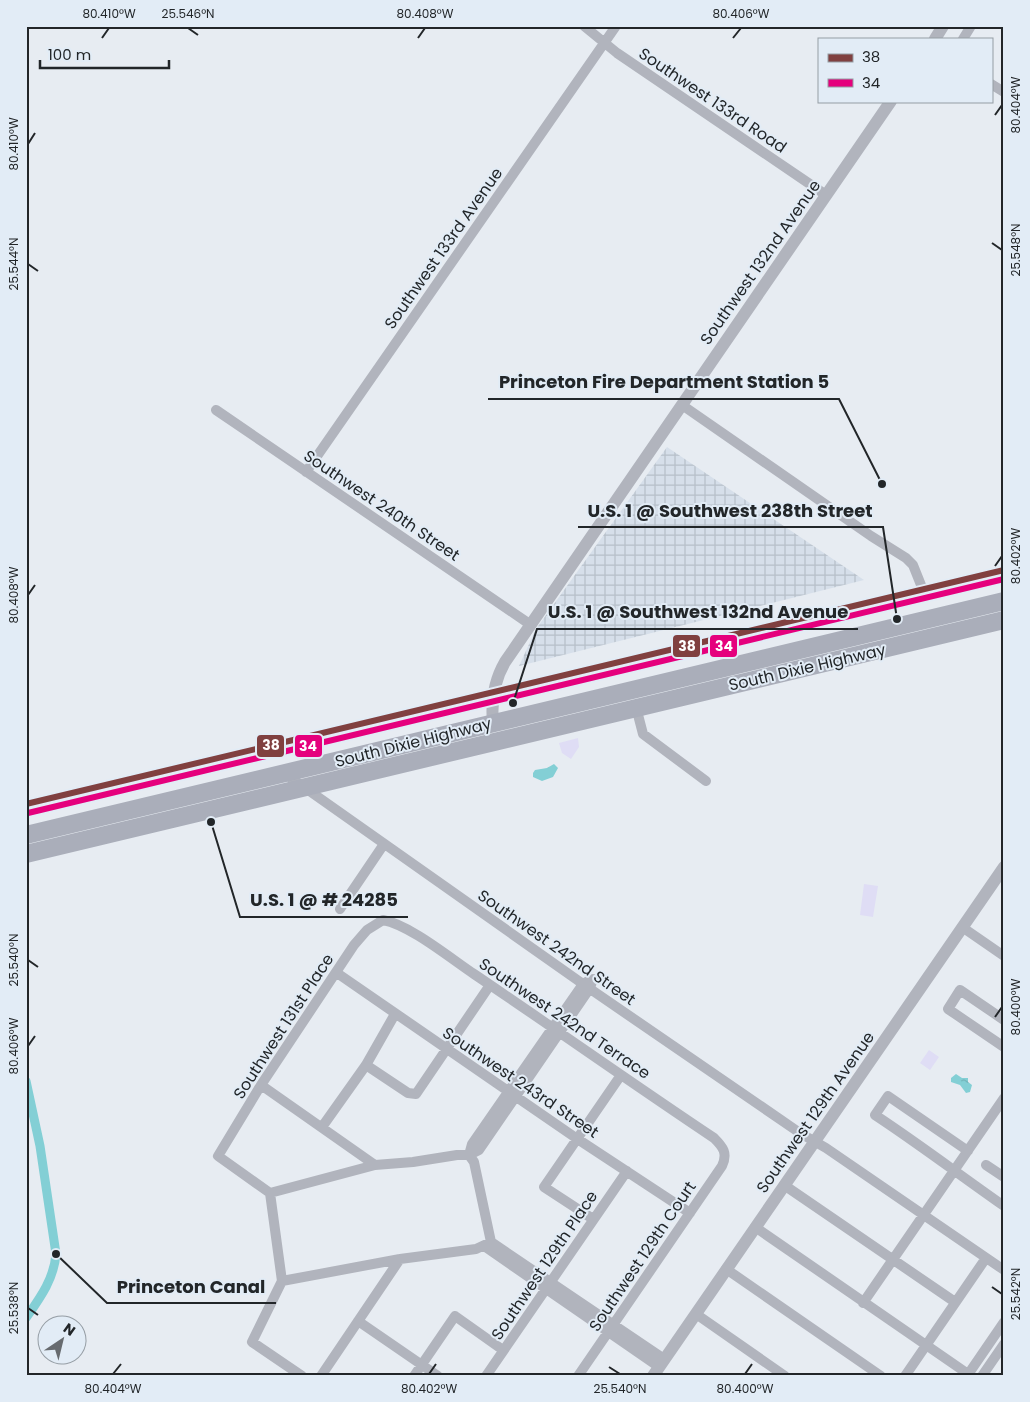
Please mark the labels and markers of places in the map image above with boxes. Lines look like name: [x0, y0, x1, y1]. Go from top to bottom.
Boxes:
callout: Princeton Fire Department Station 5: [488, 366, 839, 399]
callout: U.S. 1 @ Southwest 238th Street: [578, 494, 883, 527]
callout: U.S. 1 @ Southwest 132nd Avenue: [537, 596, 858, 629]
callout: U.S. 1 @ # 24285: [240, 884, 408, 917]
callout: Princeton Canal: [107, 1270, 276, 1303]

